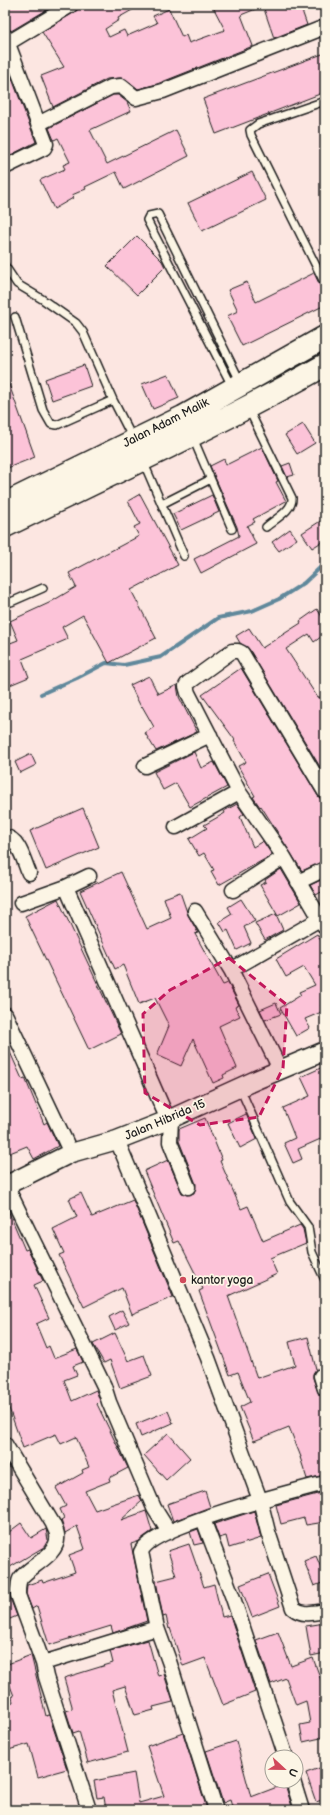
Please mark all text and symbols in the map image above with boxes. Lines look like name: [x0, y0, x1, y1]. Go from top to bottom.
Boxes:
street label: Jalan Adam Malik: [120, 395, 212, 451]
street label: Jalan Hibrida 15: [122, 1096, 208, 1144]
place label: kantor yoga: [191, 1273, 253, 1288]
marker: kantor yoga: [178, 1275, 188, 1285]
north arrow: [264, 1749, 304, 1789]
text: U: [285, 1766, 300, 1779]

